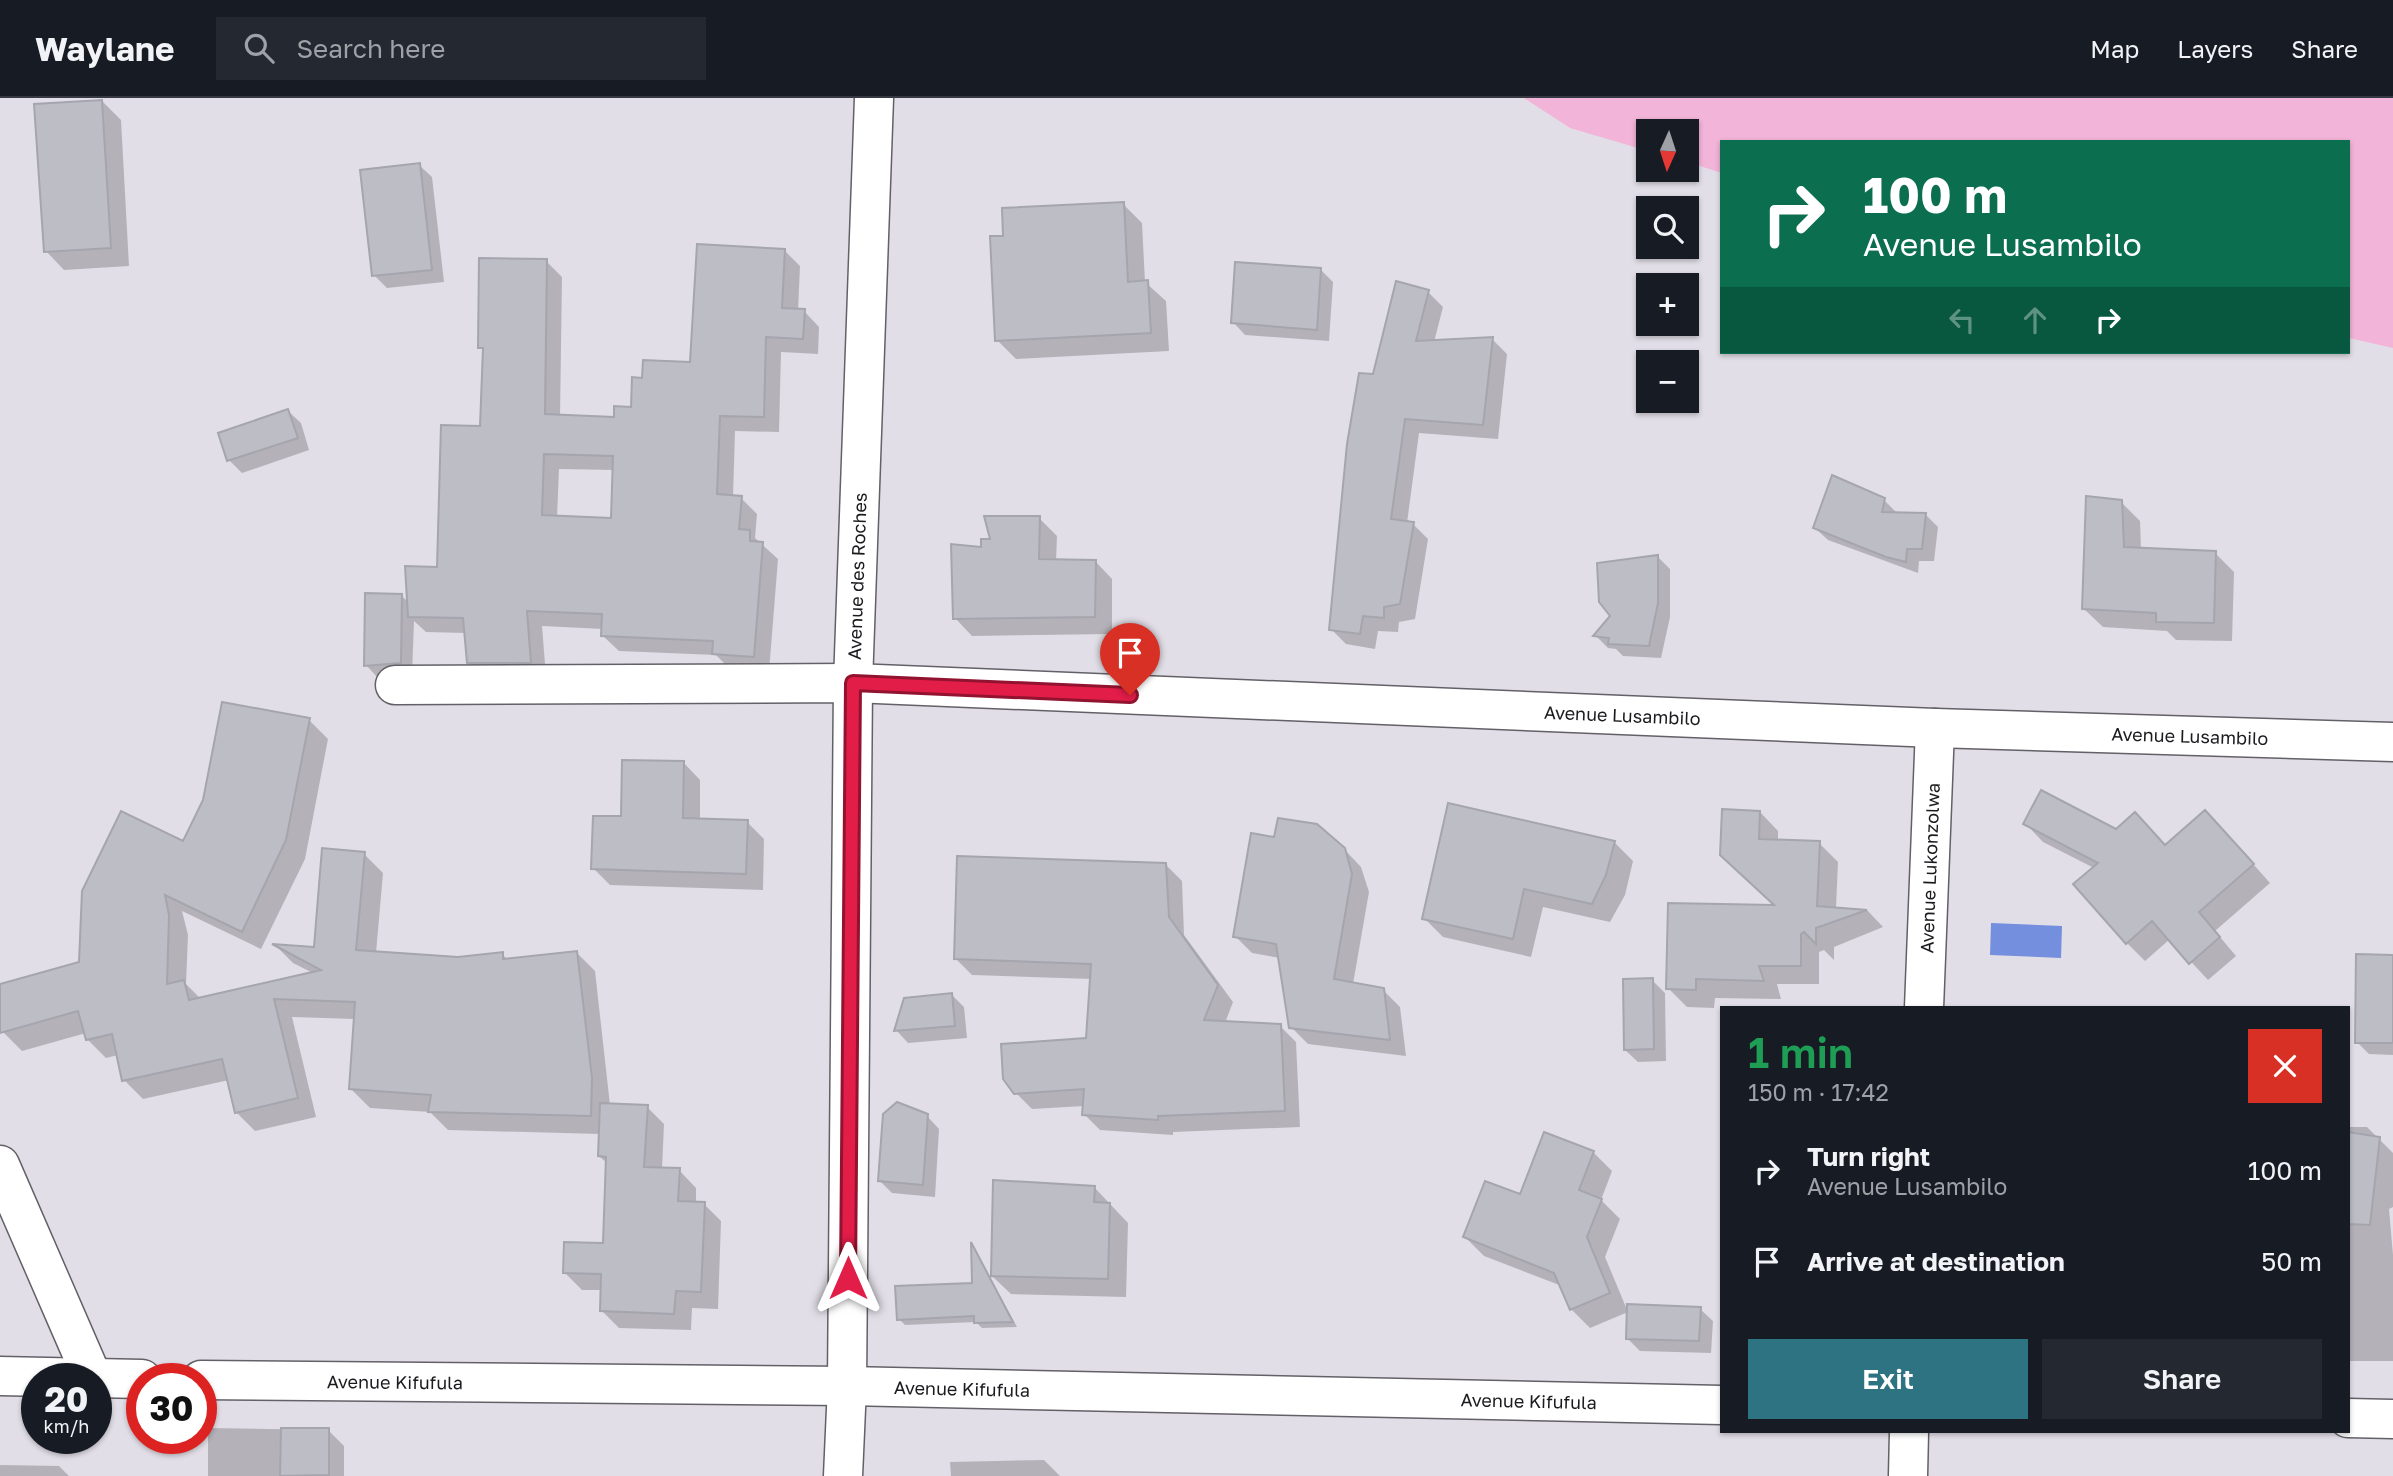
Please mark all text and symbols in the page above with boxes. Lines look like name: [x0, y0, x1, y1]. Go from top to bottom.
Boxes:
search box: [216, 17, 706, 80]
text: Waylane: [35, 29, 174, 68]
icon: search: [240, 29, 278, 67]
text: Search here: [296, 33, 445, 64]
text: Map: [2090, 34, 2139, 63]
text: Layers: [2177, 34, 2253, 63]
text: Share: [2291, 34, 2358, 63]
north arrow: [1636, 119, 1699, 182]
map controls: [1636, 119, 1699, 413]
text: 100 m: [1863, 165, 2007, 224]
icon: right: [1748, 168, 1839, 259]
button: search: [1636, 196, 1699, 259]
text: Avenue Lusambilo: [1863, 225, 2142, 263]
button: +: [1636, 273, 1699, 336]
icon: left: [1943, 301, 1981, 339]
icon: ahead: [2016, 301, 2054, 339]
icon: right: [2089, 301, 2127, 339]
button: −: [1636, 350, 1699, 413]
street label: Avenue des Roches: [843, 492, 871, 660]
pin: [1100, 623, 1160, 695]
icon: arrive: [1111, 634, 1149, 672]
street label: Avenue Lusambilo: [1544, 701, 1701, 729]
street label: Avenue Lusambilo: [2111, 722, 2269, 749]
street label: Avenue Lukonzolwa: [1915, 782, 1944, 954]
text: 1 min: [1748, 1027, 1853, 1077]
button: close: [2248, 1029, 2322, 1103]
text: 150 m · 17:42: [1748, 1078, 1889, 1106]
text: Turn right: [1807, 1141, 1930, 1172]
icon: right: [1748, 1152, 1786, 1190]
text: 100 m: [2248, 1155, 2322, 1186]
text: Avenue Lusambilo: [1807, 1172, 2007, 1200]
position arrow: [811, 1241, 885, 1315]
icon: arrive: [1748, 1243, 1786, 1281]
text: Arrive at destination: [1807, 1246, 2065, 1277]
text: 50 m: [2261, 1246, 2322, 1277]
button: Exit: [1748, 1339, 2028, 1419]
button: Share: [2042, 1339, 2322, 1419]
speed limit sign: 30: [126, 1363, 217, 1454]
street label: Avenue Kifufula: [327, 1370, 463, 1393]
street label: Avenue Kifufula: [894, 1376, 1030, 1401]
text: 20: [44, 1378, 89, 1420]
street label: Avenue Kifufula: [1460, 1388, 1597, 1413]
text: km/h: [44, 1415, 89, 1437]

